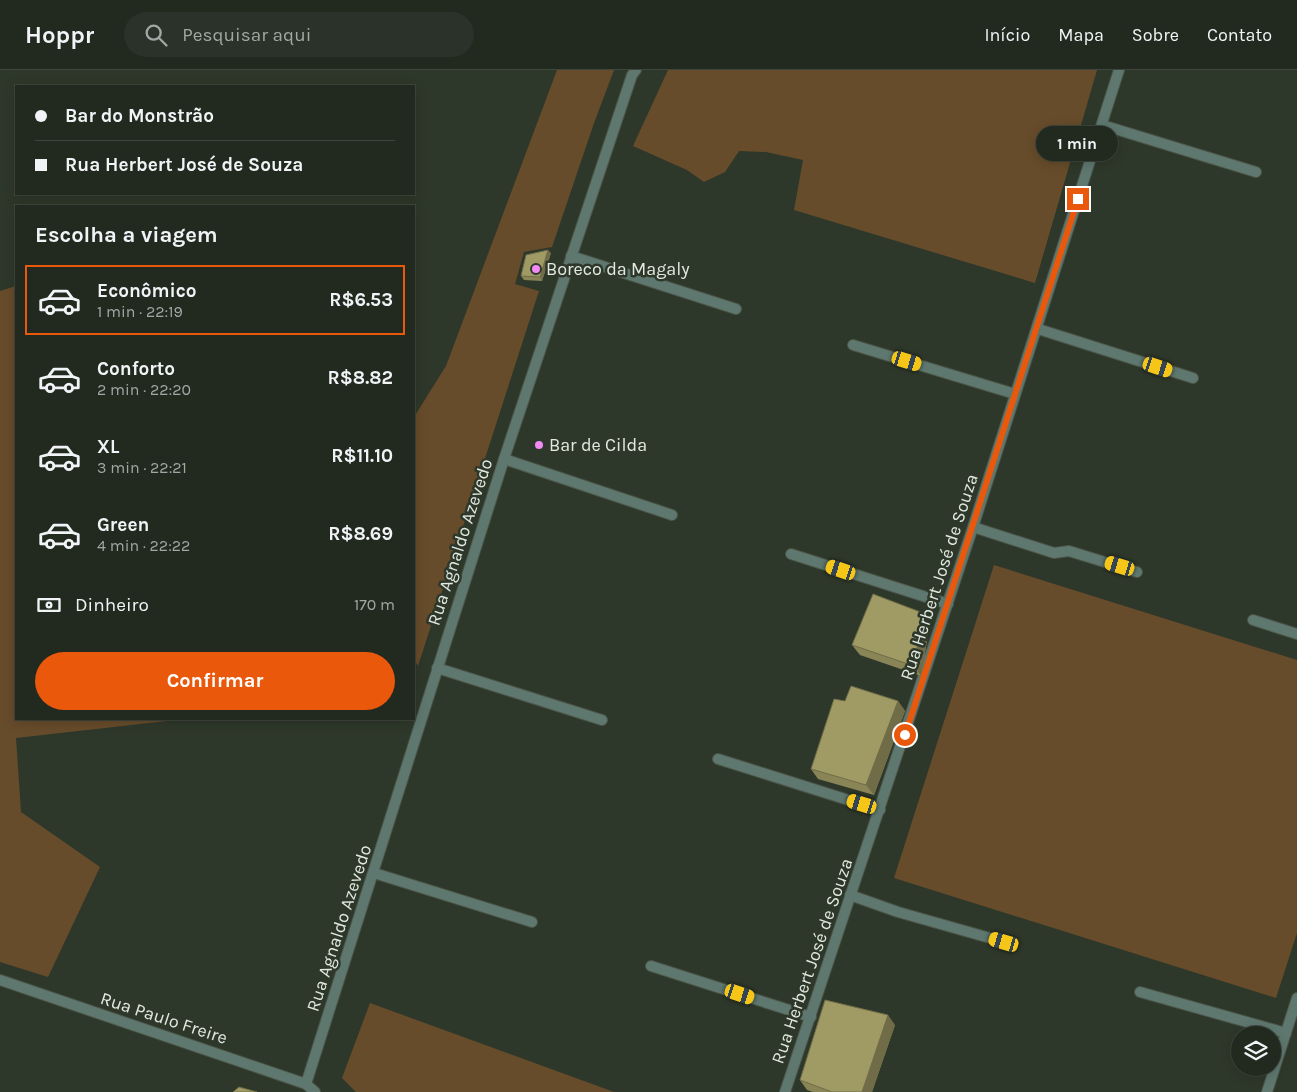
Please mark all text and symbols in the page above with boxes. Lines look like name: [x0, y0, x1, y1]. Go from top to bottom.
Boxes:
search box: [124, 12, 474, 57]
text: Hoppr: [25, 21, 94, 49]
icon: search: [142, 21, 170, 49]
text: Pesquisar aqui: [182, 24, 311, 46]
text: Início: [984, 24, 1030, 46]
text: Mapa: [1058, 24, 1104, 46]
text: Sobre: [1132, 24, 1179, 46]
text: Contato: [1207, 24, 1272, 46]
text: Bar do Monstrão: [65, 105, 214, 127]
callout: 1 min: [1037, 126, 1119, 162]
text: 1 min: [1057, 134, 1097, 153]
text: Rua Herbert José de Souza: [65, 154, 303, 176]
route end: [1067, 188, 1089, 210]
text: Escolha a viagem: [35, 222, 218, 248]
place label: Boreco da Magaly: [546, 258, 690, 280]
marker: Boreco da Magaly: [530, 263, 542, 275]
icon: car: [37, 278, 82, 323]
text: Econômico: [97, 280, 197, 302]
text: R$6.53: [329, 289, 393, 311]
text: 1 min · 22:19: [97, 302, 183, 321]
car: [890, 349, 923, 373]
car: [1141, 355, 1174, 379]
icon: car: [37, 356, 82, 401]
text: Conforto: [97, 358, 175, 380]
text: R$8.82: [328, 367, 393, 389]
text: 2 min · 22:20: [97, 380, 191, 399]
icon: car: [37, 434, 82, 479]
place label: Bar de Cilda: [549, 434, 647, 456]
text: XL: [97, 436, 119, 458]
marker: Bar de Cilda: [533, 439, 545, 451]
text: R$11.10: [331, 445, 393, 467]
street label: Rua Agnaldo Azevedo: [423, 456, 497, 628]
text: 3 min · 22:21: [97, 458, 187, 477]
street label: Rua Herbert José de Souza: [895, 471, 983, 683]
icon: car: [37, 512, 82, 557]
text: Green: [97, 514, 149, 536]
text: R$8.69: [328, 523, 393, 545]
text: 4 min · 22:22: [97, 536, 190, 555]
car: [1103, 554, 1136, 578]
car: [824, 558, 857, 582]
icon: cash: [35, 591, 63, 619]
text: Dinheiro: [75, 594, 149, 616]
text: 170 m: [354, 595, 395, 614]
button: Confirmar: [35, 652, 395, 710]
route start: [894, 724, 916, 746]
car: [845, 792, 878, 816]
street label: Rua Agnaldo Azevedo: [302, 842, 376, 1014]
street label: Rua Herbert José de Souza: [766, 855, 858, 1067]
car: [987, 931, 1020, 953]
car: [723, 982, 756, 1006]
street label: Rua Paulo Freire: [98, 987, 230, 1049]
map controls: [1231, 1026, 1281, 1076]
button: layers: [1231, 1026, 1281, 1076]

